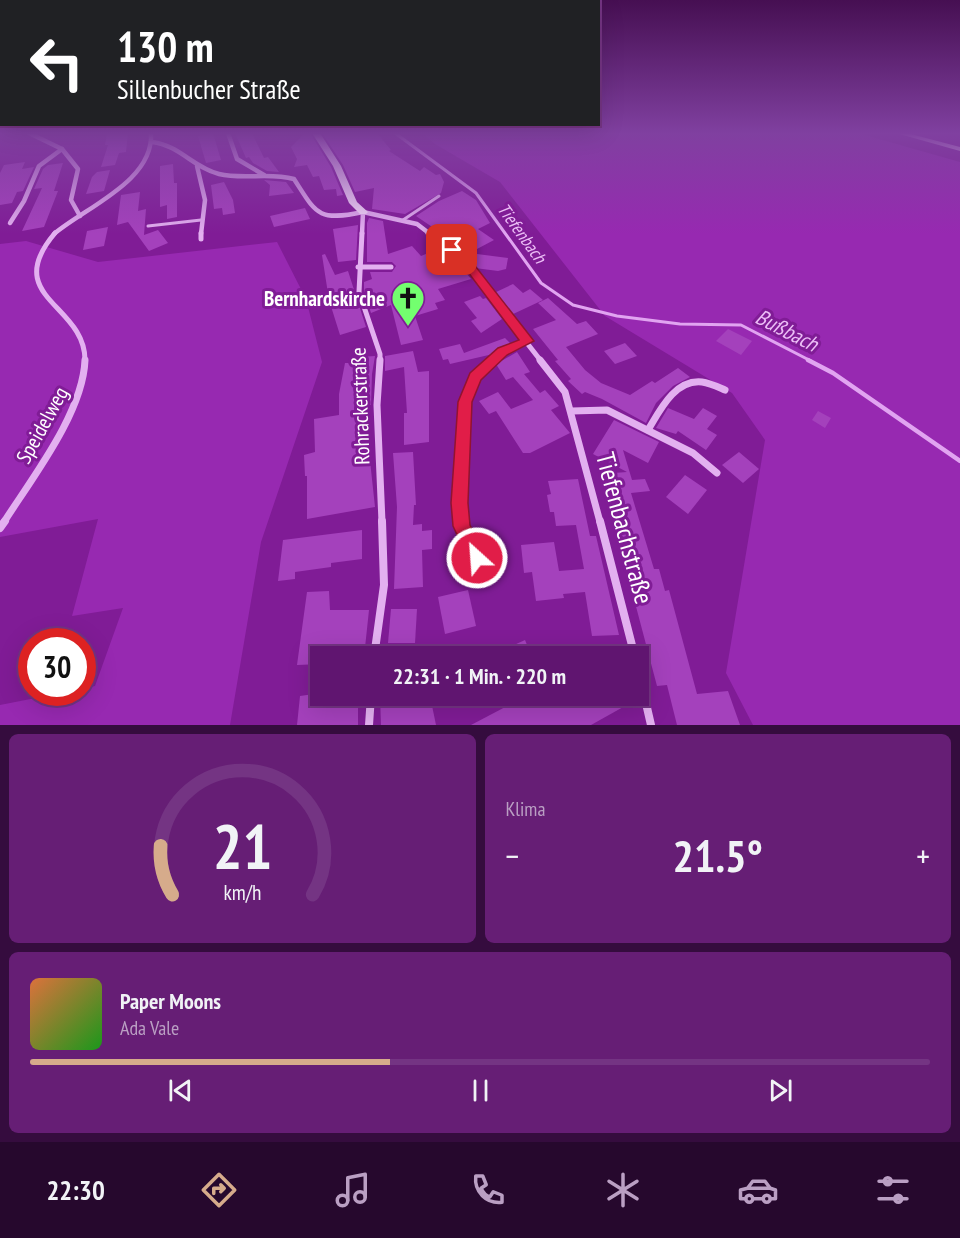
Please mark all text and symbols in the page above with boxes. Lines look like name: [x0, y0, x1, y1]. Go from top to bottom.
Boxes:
text: 130 m: [117, 19, 214, 74]
icon: left: [18, 24, 96, 102]
text: Sillenbucher Straße: [117, 72, 301, 106]
water label: Tiefenbach: [493, 199, 552, 268]
pin: [426, 224, 477, 275]
icon: arrive: [435, 233, 468, 266]
church icon: Bernhardskirche: [390, 280, 426, 327]
place label: Bernhardskirche: [264, 285, 385, 312]
water label: Bußbach: [751, 302, 824, 358]
street label: Rohrackerstraße: [344, 347, 376, 465]
street label: Speidelweg: [10, 382, 74, 468]
street label: Tiefenbachstraße: [589, 448, 661, 608]
position arrow: [445, 526, 509, 590]
speed limit sign: 30: [18, 628, 96, 706]
text: 22:31 · 1 Min. · 220 m: [393, 662, 566, 690]
text: Klima: [506, 796, 545, 822]
text: 21: [212, 805, 272, 886]
text: 21.5°: [673, 826, 763, 884]
text: −: [506, 834, 519, 877]
text: +: [916, 834, 930, 877]
text: km/h: [223, 879, 261, 907]
text: Paper Moons: [120, 987, 221, 1015]
text: Ada Vale: [120, 1015, 179, 1041]
icon: previous: [164, 1074, 197, 1107]
icon: pause: [464, 1074, 497, 1107]
icon: next: [764, 1074, 797, 1107]
icon: directions: [198, 1169, 240, 1211]
icon: music: [332, 1169, 374, 1211]
icon: phone: [467, 1169, 509, 1211]
icon: climate: [602, 1169, 644, 1211]
icon: car: [737, 1169, 779, 1211]
icon: filters: [872, 1169, 914, 1211]
text: 22:30: [46, 1173, 105, 1207]

